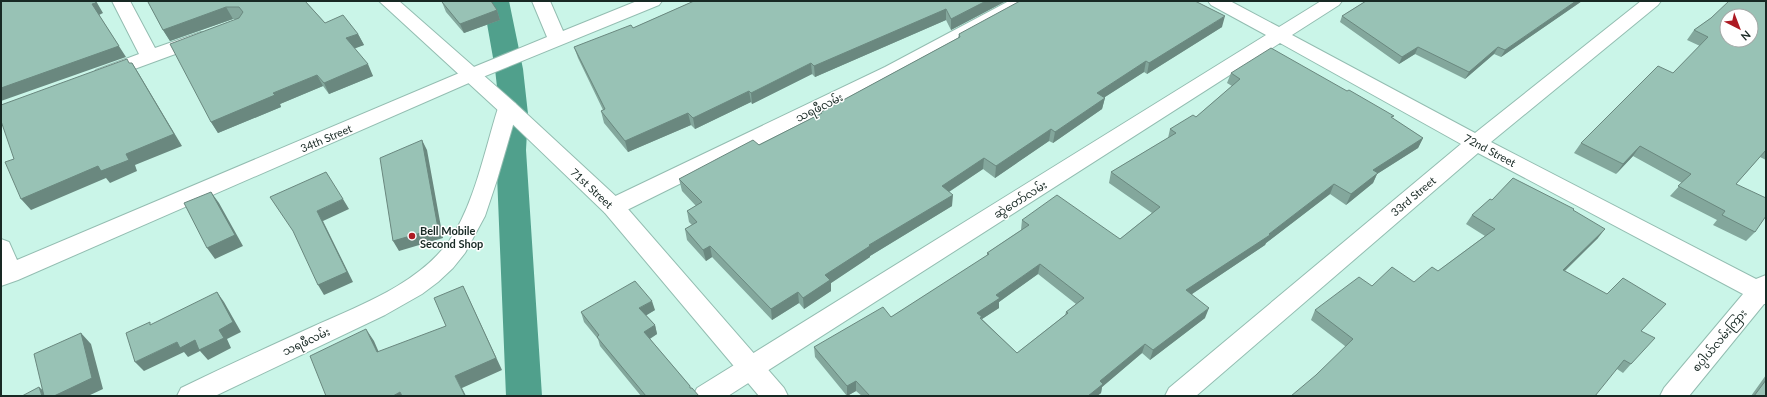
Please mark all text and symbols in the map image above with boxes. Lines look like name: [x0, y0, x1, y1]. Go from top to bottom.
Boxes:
north arrow: [1719, 8, 1759, 48]
text: N: [1739, 28, 1754, 43]
street label: သရဖီလမ်း: [793, 90, 846, 127]
street label: 34th Street: [298, 121, 354, 155]
street label: 72nd Street: [1462, 131, 1518, 169]
street label: 71st Street: [568, 165, 616, 211]
street label: 33rd Street: [1388, 173, 1438, 218]
street label: ဆွဲတော်လမ်း: [991, 177, 1051, 223]
place label: Bell Mobile Second Shop: [420, 224, 483, 250]
marker: Bell Mobile Second Shop: [407, 231, 417, 241]
street label: စပ္ပါယ်လမ်းကြား: [1689, 306, 1752, 376]
street label: သရဖီလမ်း: [280, 324, 333, 360]

